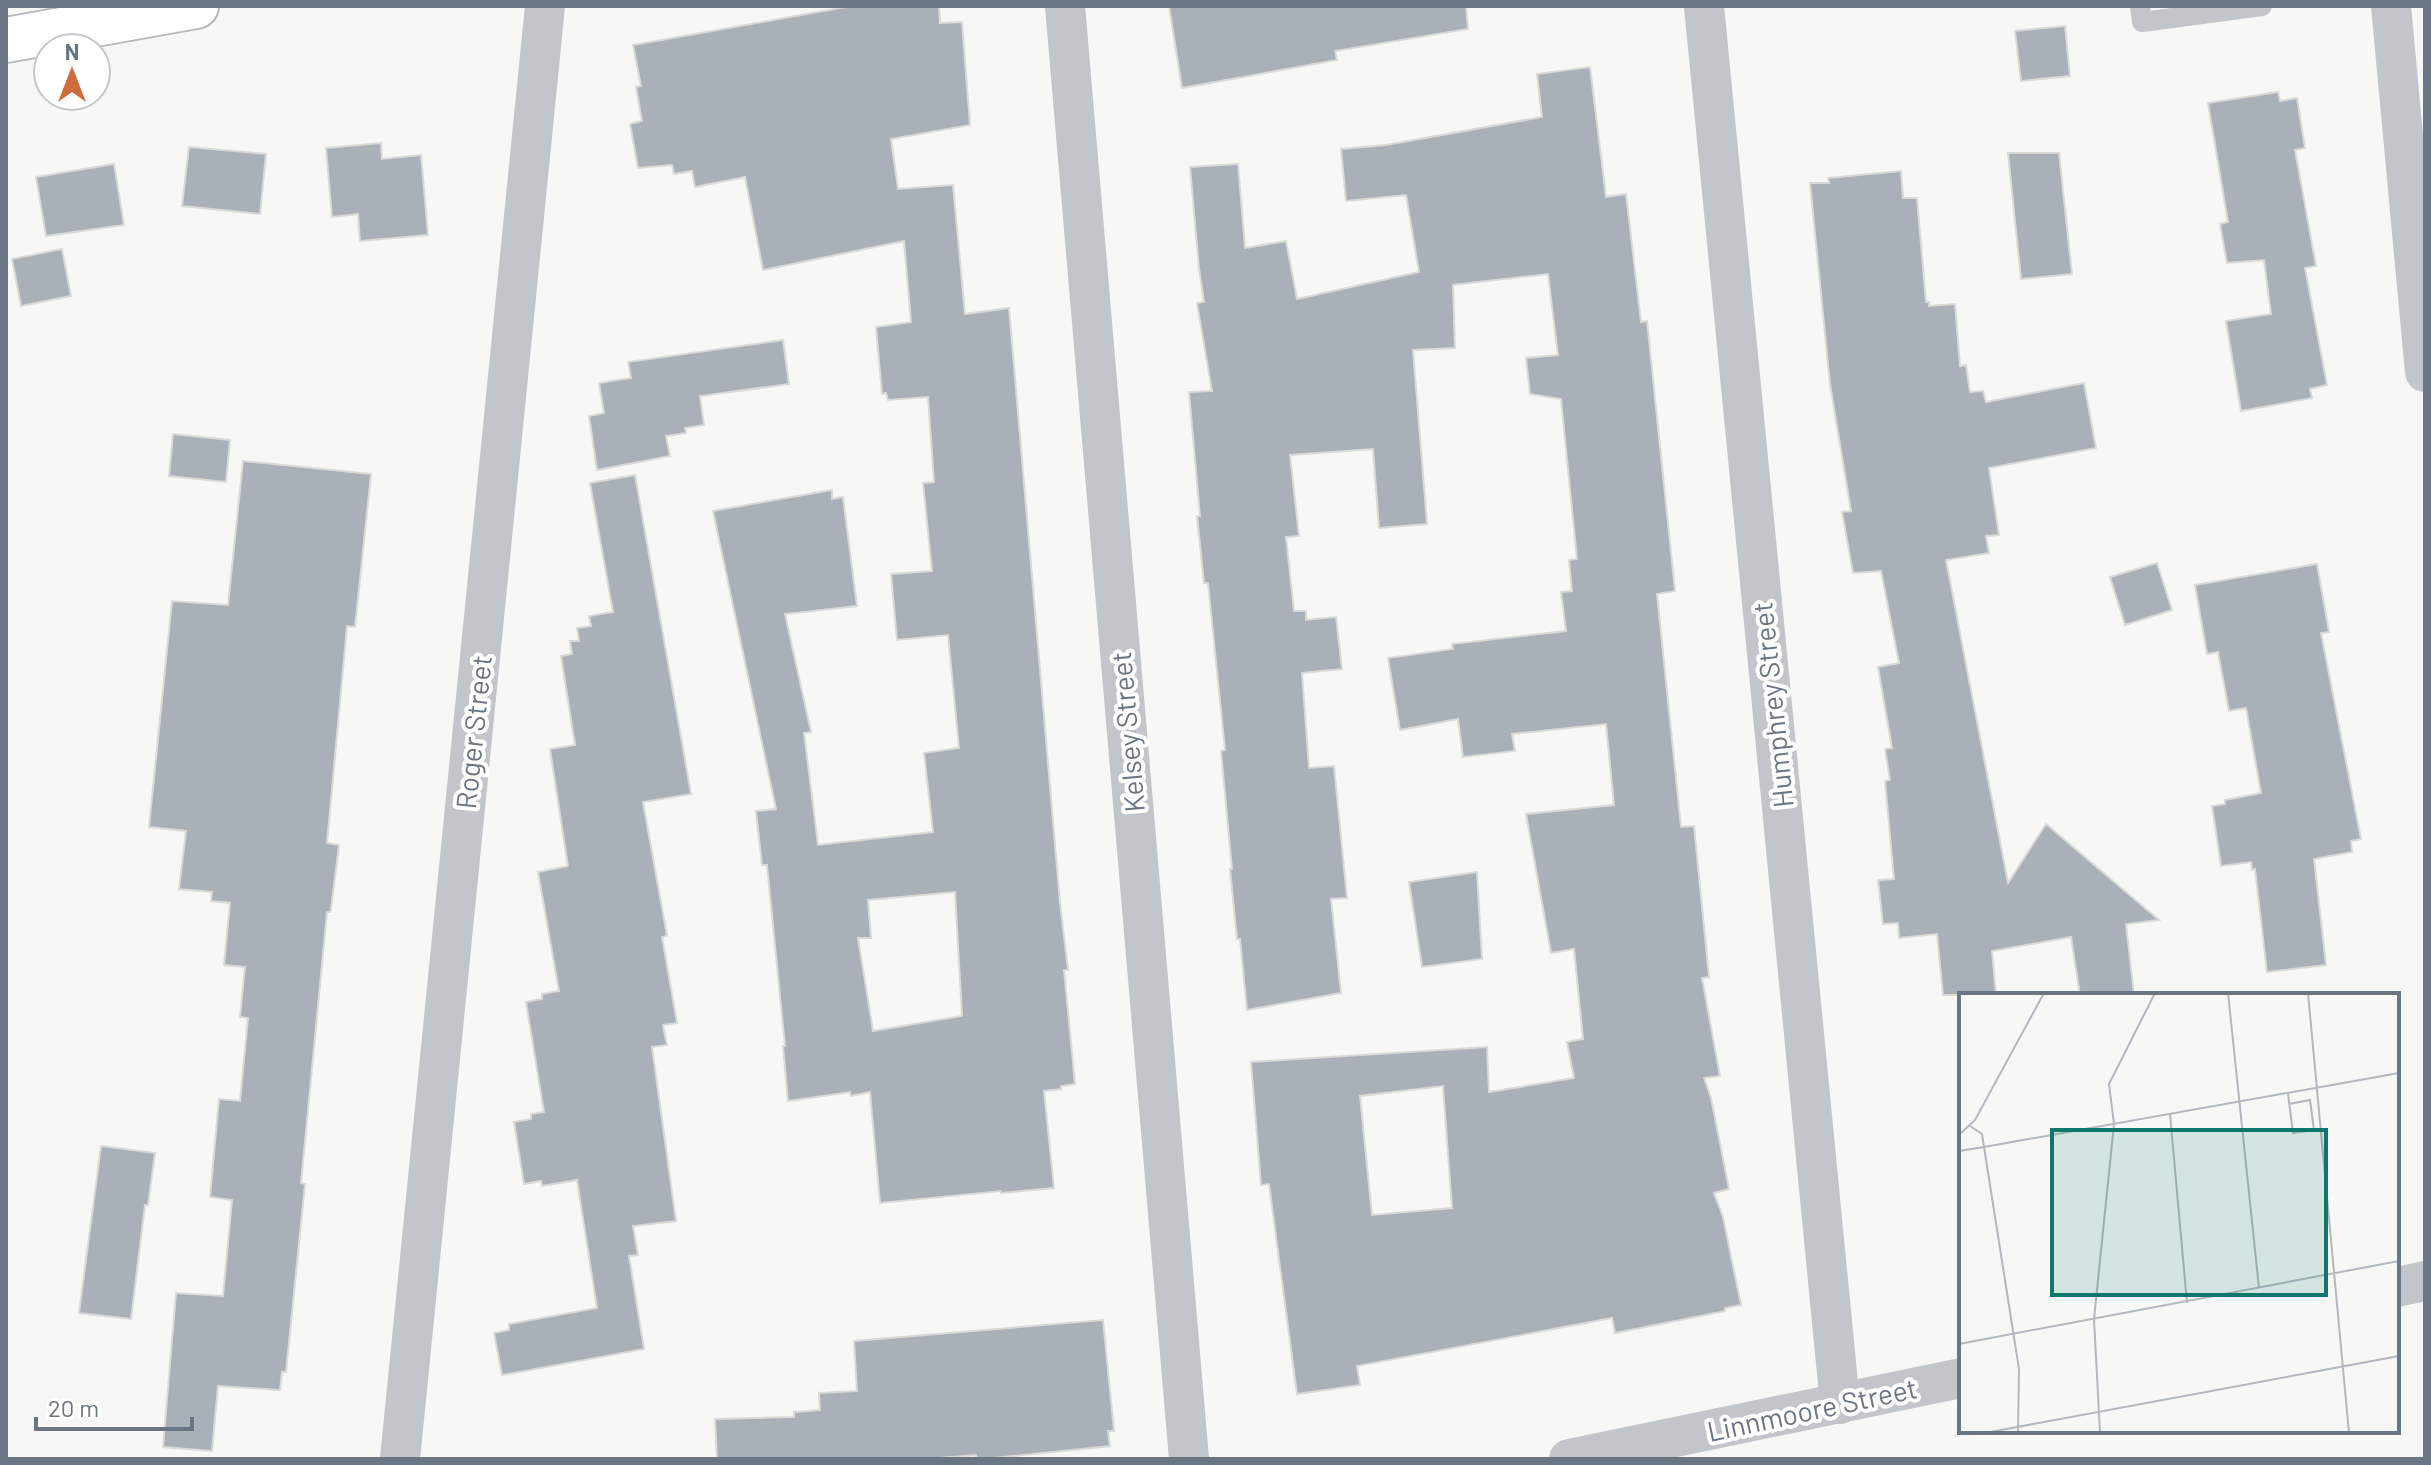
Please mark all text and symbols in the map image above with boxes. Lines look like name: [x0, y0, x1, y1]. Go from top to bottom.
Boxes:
north arrow: [32, 32, 112, 112]
text: N: [65, 38, 79, 64]
street label: Humphrey Street: [1744, 601, 1800, 809]
street label: Kelsey Street: [1103, 650, 1151, 814]
street label: Roger Street: [448, 653, 498, 811]
inset map: [1959, 993, 2399, 1433]
street label: Linnmoore Street: [1704, 1370, 1920, 1448]
scale bar: [36, 1381, 192, 1431]
text: 20 m: [48, 1393, 99, 1422]

